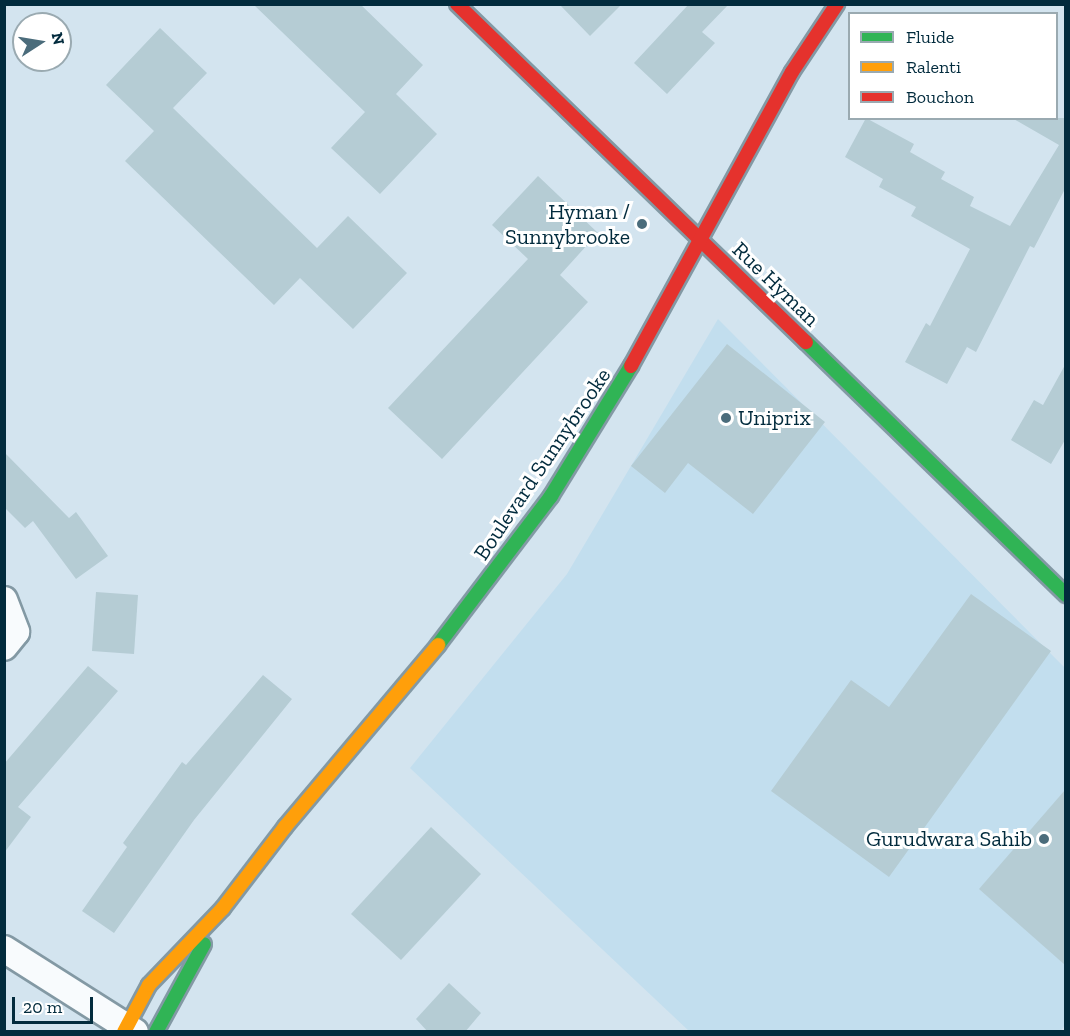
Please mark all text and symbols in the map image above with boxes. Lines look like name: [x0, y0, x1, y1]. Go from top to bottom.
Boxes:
north arrow: [12, 12, 72, 72]
legend: [848, 12, 1058, 120]
text: Fluide: [906, 26, 954, 48]
text: N: [48, 31, 69, 46]
text: Ralenti: [906, 56, 961, 78]
text: Bouchon: [906, 86, 974, 108]
place label: Hyman / Sunnybrooke: [505, 198, 630, 249]
marker: Hyman / Sunnybrooke: [635, 217, 649, 231]
street label: Rue Hyman: [727, 236, 825, 332]
street label: Boulevard Sunnybrooke: [468, 363, 616, 565]
place label: Uniprix: [738, 405, 811, 431]
marker: Uniprix: [719, 411, 733, 425]
place label: Gurudwara Sahib: [866, 826, 1032, 852]
marker: Gurudwara Sahib: [1037, 832, 1051, 846]
scale bar: [15, 985, 96, 1023]
text: 20 m: [23, 996, 62, 1018]

